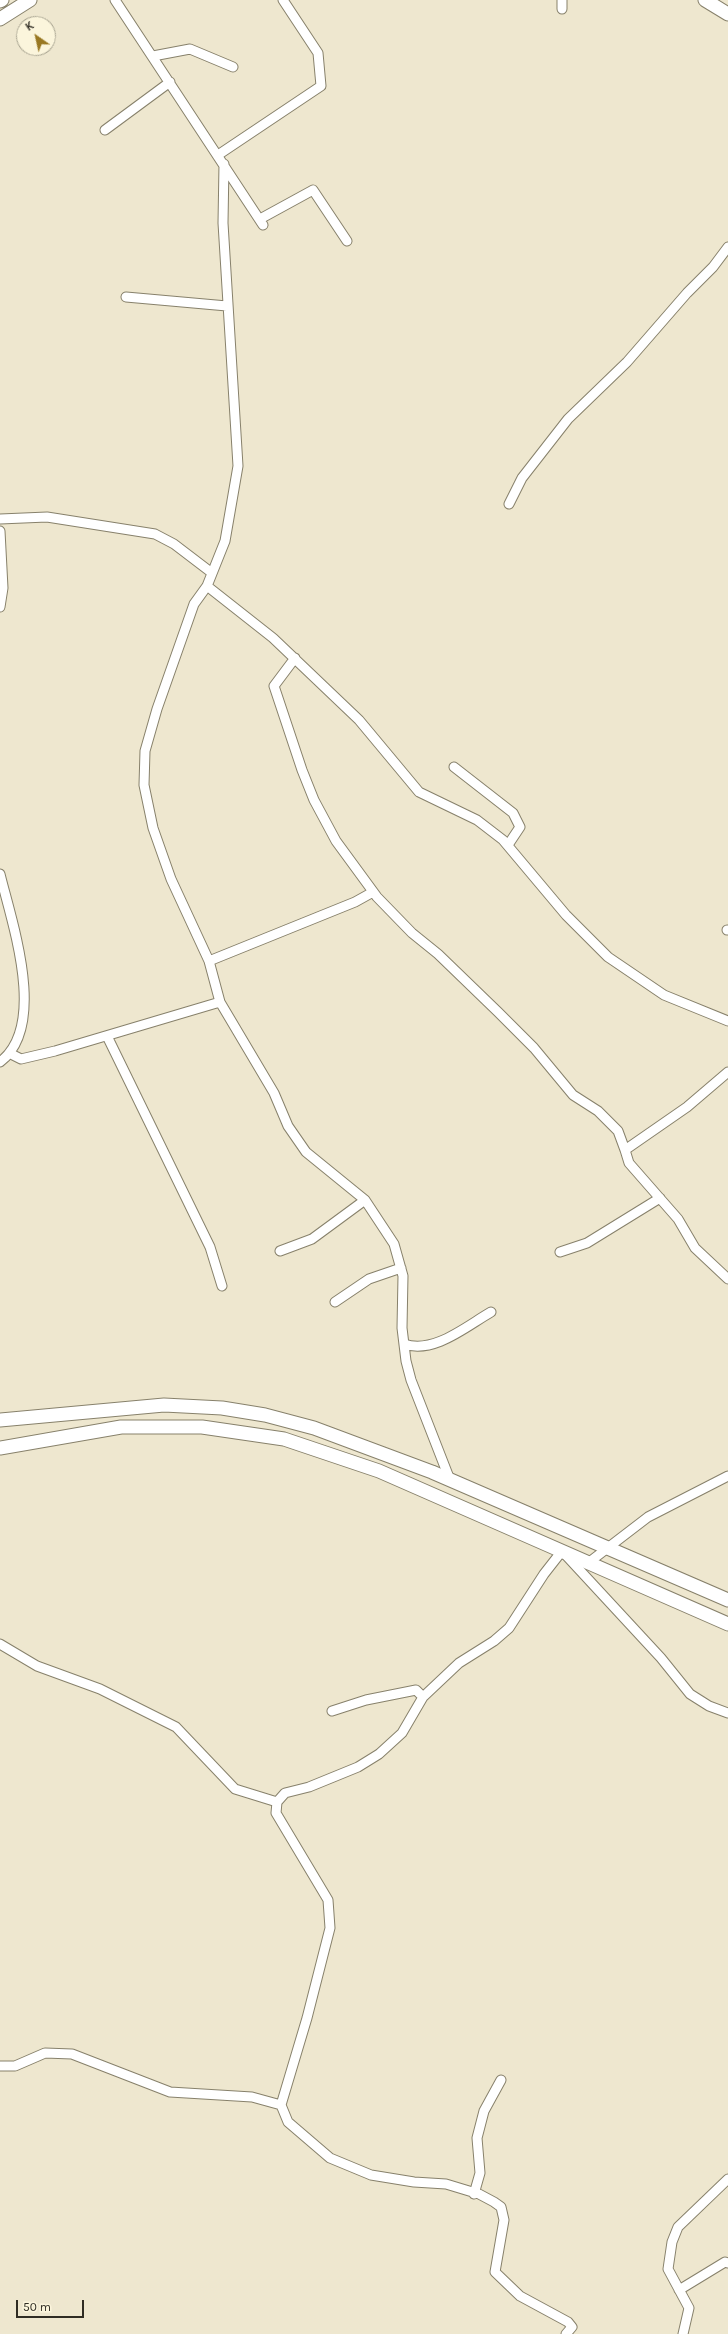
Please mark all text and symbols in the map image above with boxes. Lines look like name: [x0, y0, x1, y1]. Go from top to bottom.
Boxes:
north arrow: [16, 16, 56, 56]
text: K: [23, 19, 36, 34]
scale bar: [18, 2292, 86, 2318]
text: 50 m: [23, 2300, 51, 2314]

